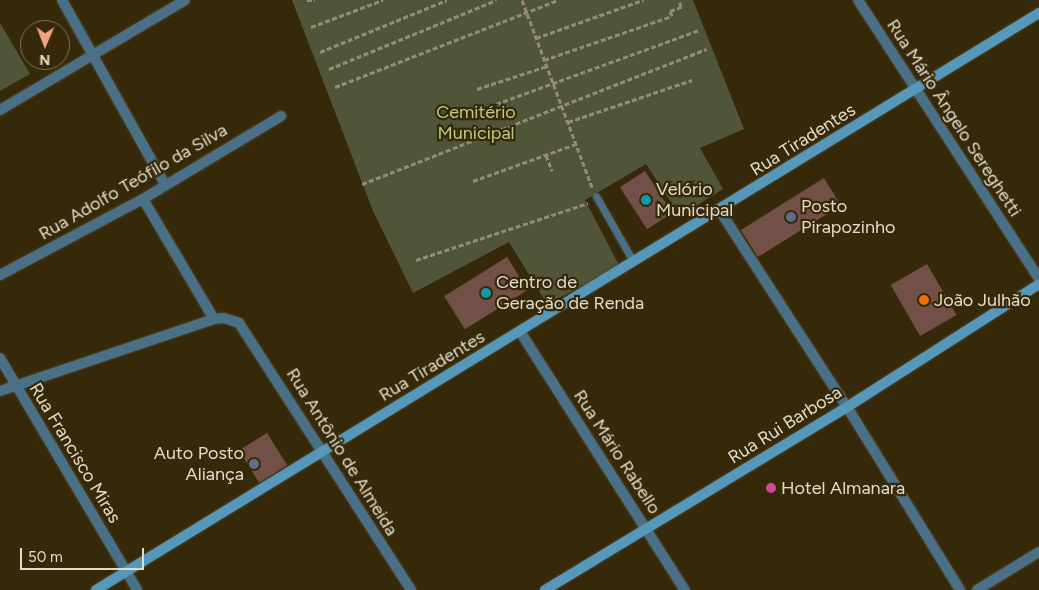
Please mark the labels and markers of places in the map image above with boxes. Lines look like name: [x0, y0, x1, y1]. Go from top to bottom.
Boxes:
place label: Velório Municipal: [656, 179, 733, 222]
marker: Velório Municipal: [640, 194, 652, 206]
place label: Posto Pirapozinho: [801, 196, 895, 238]
marker: Posto Pirapozinho: [785, 211, 797, 223]
place label: Centro de Geração de Renda: [496, 272, 644, 314]
marker: Centro de Geração de Renda: [480, 287, 492, 299]
place label: João Julhão: [934, 289, 1031, 311]
marker: João Julhão: [918, 294, 930, 306]
place label: Auto Posto Aliança: [154, 443, 244, 486]
marker: Auto Posto Aliança: [248, 458, 260, 470]
place label: Hotel Almanara: [781, 477, 905, 499]
marker: Hotel Almanara: [765, 482, 777, 494]

